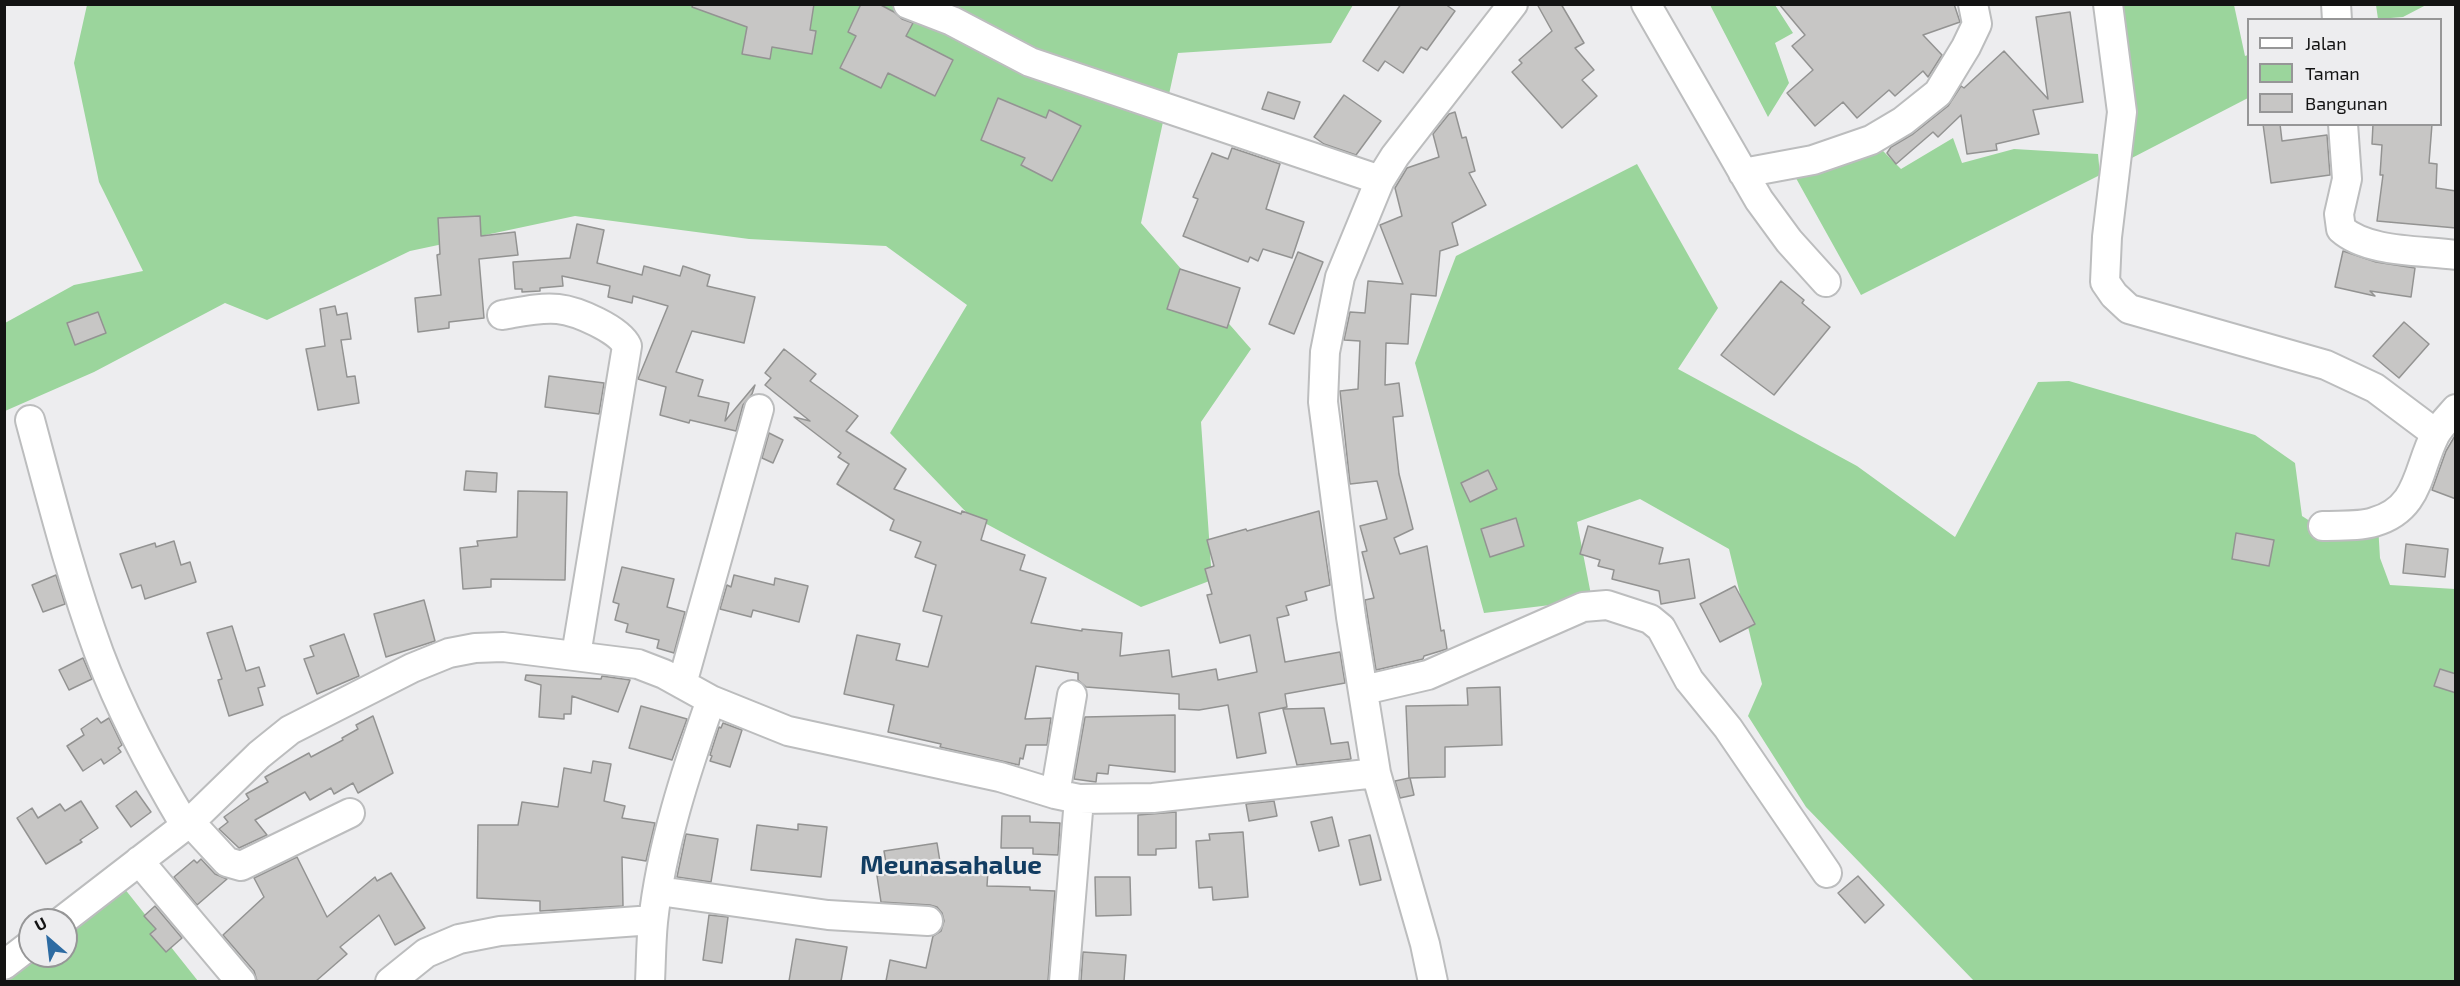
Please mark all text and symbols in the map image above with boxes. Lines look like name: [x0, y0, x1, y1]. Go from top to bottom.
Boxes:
legend: [2247, 18, 2442, 126]
text: Jalan: [2305, 32, 2347, 54]
text: Taman: [2305, 62, 2360, 84]
text: Bangunan: [2305, 92, 2388, 114]
district label: Meunasahalue: [860, 849, 1042, 881]
north arrow: [18, 908, 78, 968]
text: U: [31, 912, 50, 934]

